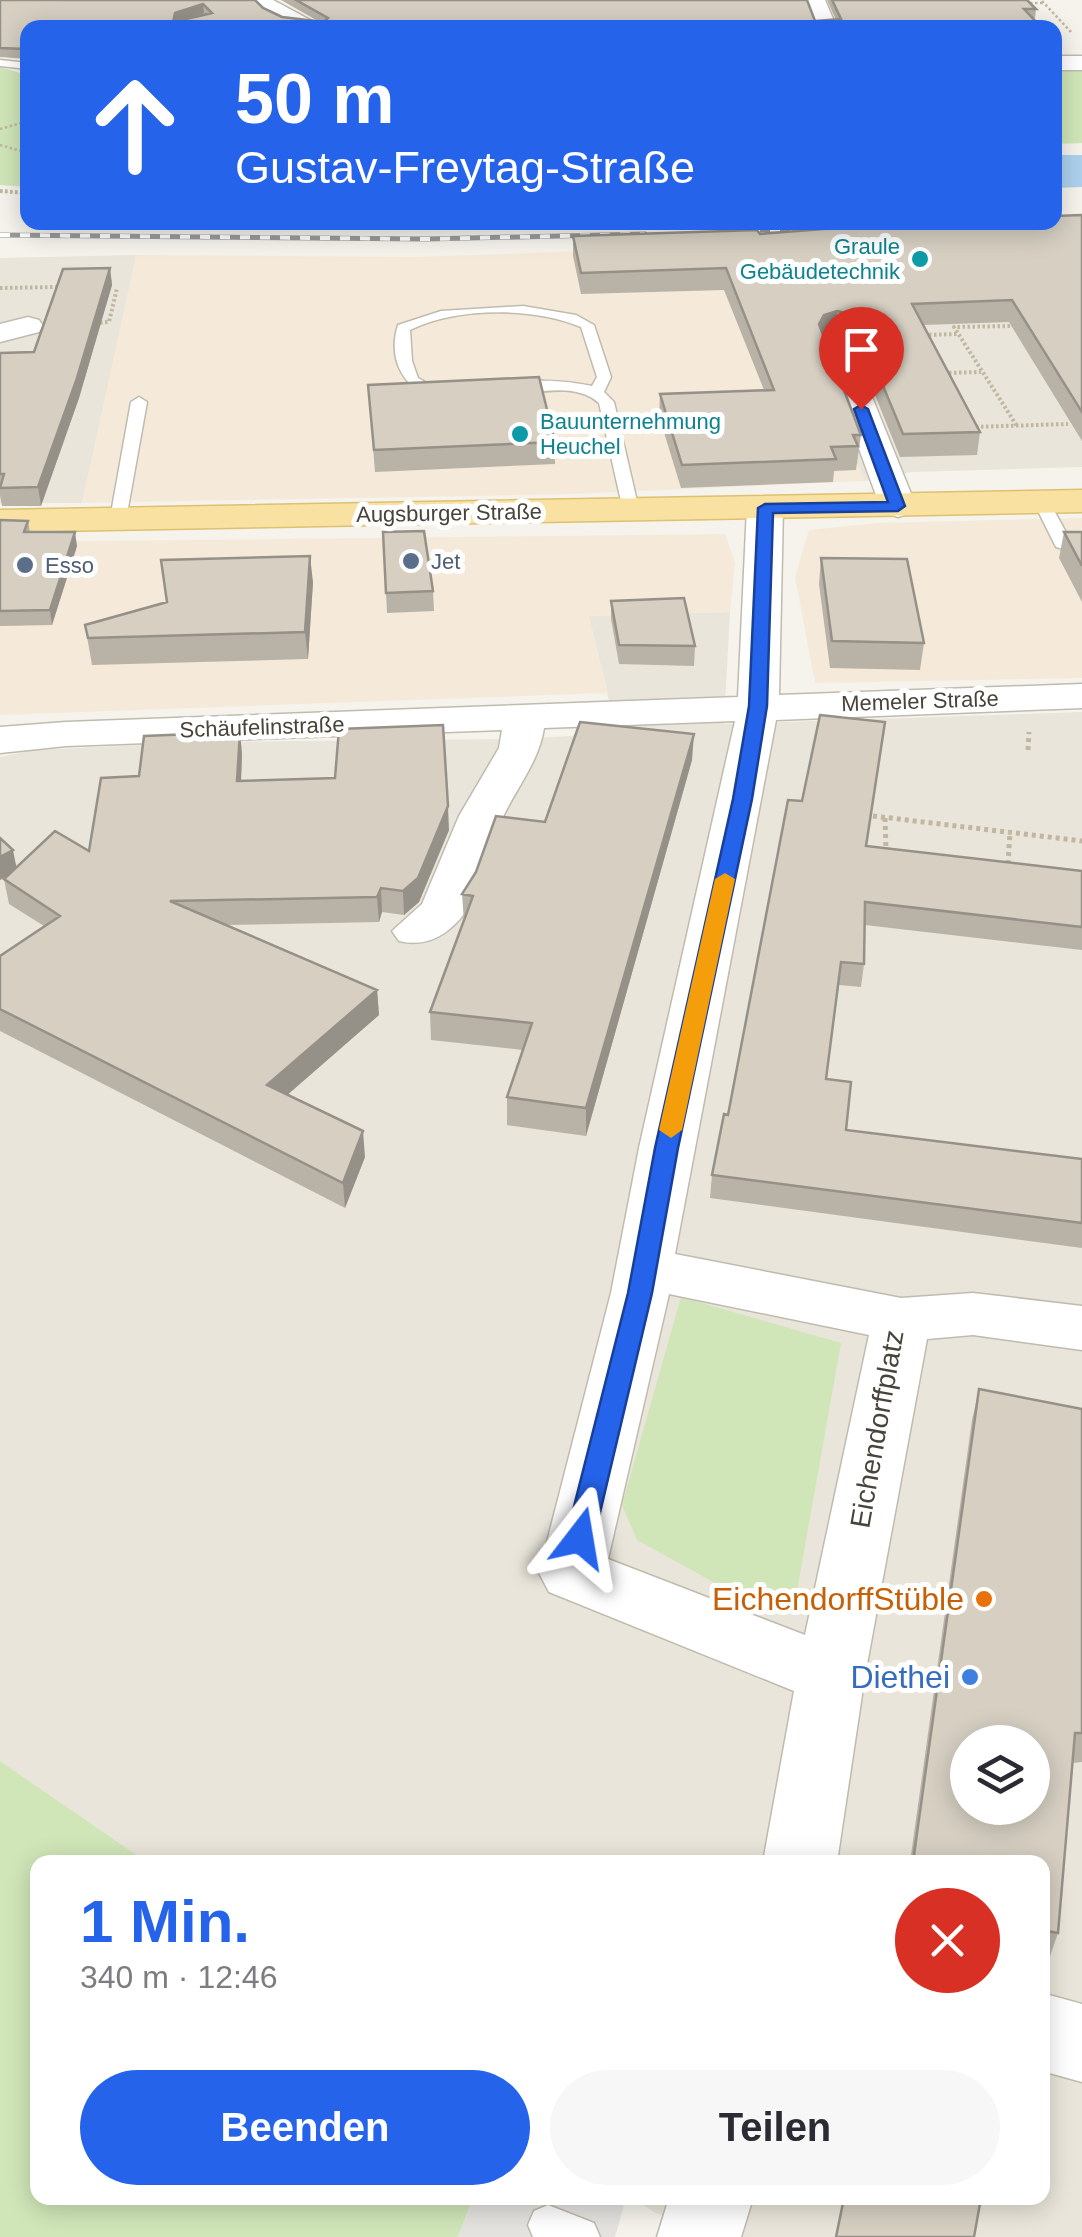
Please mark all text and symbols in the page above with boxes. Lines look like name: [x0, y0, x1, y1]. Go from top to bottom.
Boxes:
icon: ahead: [70, 60, 200, 190]
text: 50 m: [235, 60, 395, 138]
text: Gustav-Freytag-Straße: [235, 142, 695, 193]
place label: Graule Gebäudetechnik: [740, 234, 901, 284]
marker: Graule Gebäudetechnik: [909, 248, 931, 270]
pin: [819, 307, 904, 410]
icon: arrive: [834, 322, 889, 377]
place label: Bauunternehmung Heuchel: [540, 409, 721, 459]
marker: Bauunternehmung Heuchel: [509, 423, 531, 445]
street label: Augsburger Straße: [356, 499, 542, 527]
place label: Jet: [431, 549, 460, 574]
marker: Jet: [400, 550, 422, 572]
place label: Esso: [45, 553, 94, 578]
marker: Esso: [14, 554, 36, 576]
street label: Memeler Straße: [841, 686, 999, 716]
street label: Schäufelinstraße: [179, 712, 345, 742]
street label: Eichendorffplatz: [844, 1328, 910, 1530]
position arrow: [528, 1486, 632, 1590]
place label: EichendorffStüble: [712, 1581, 964, 1617]
marker: EichendorffStüble: [973, 1588, 995, 1610]
place label: Diethei: [850, 1659, 950, 1695]
marker: Diethei: [959, 1666, 981, 1688]
map controls: [950, 1725, 1050, 1825]
button: layers: [950, 1725, 1050, 1825]
text: 1 Min.: [80, 1888, 250, 1955]
button: close: [895, 1888, 1000, 1993]
text: 340 m · 12:46: [80, 1959, 277, 1995]
button: Beenden: [80, 2070, 530, 2185]
button: Teilen: [550, 2070, 1000, 2185]

